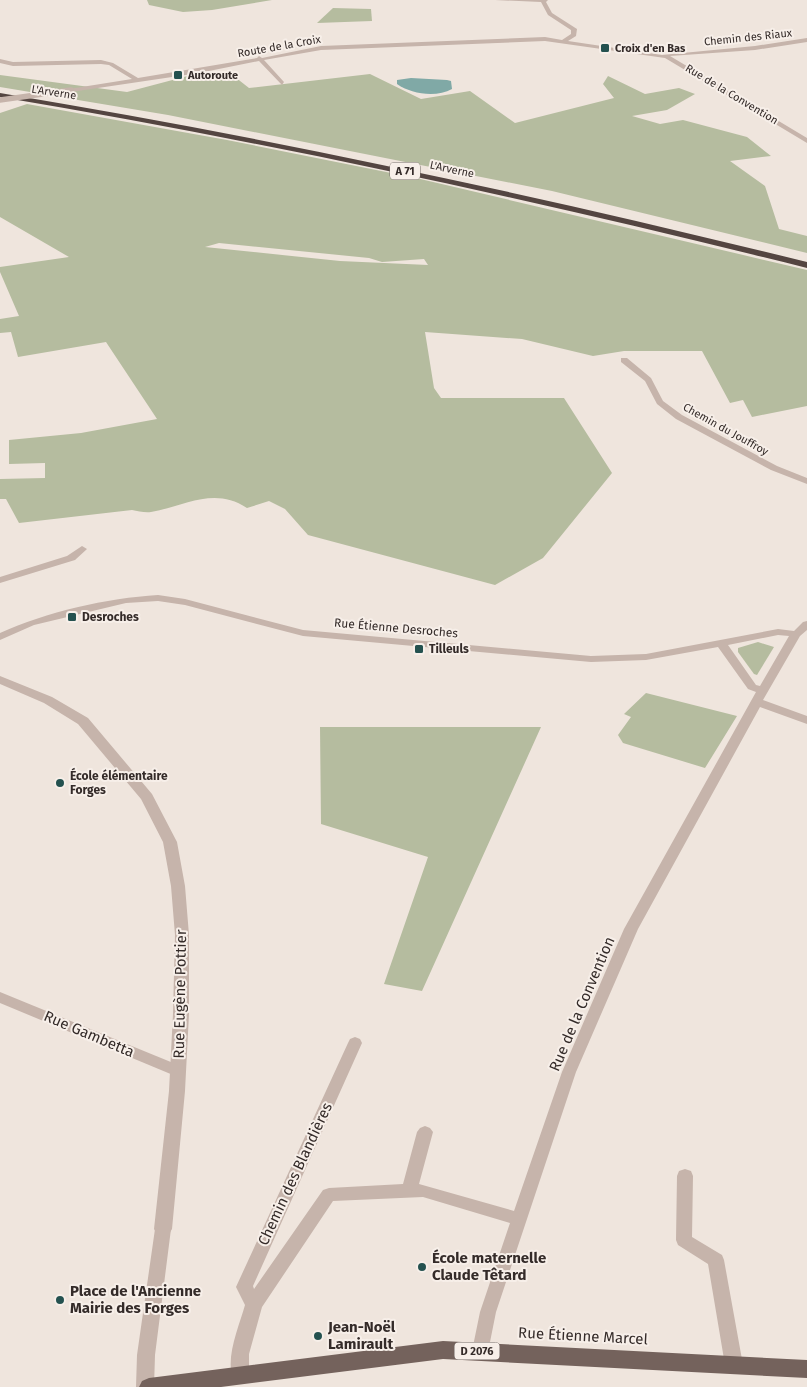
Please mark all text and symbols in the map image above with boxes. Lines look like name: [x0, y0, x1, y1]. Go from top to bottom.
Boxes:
street label: Chemin des Riaux: [703, 26, 793, 49]
street label: Route de la Croix: [236, 33, 322, 60]
marker: Croix d'en Bas: [599, 42, 611, 54]
place label: Croix d'en Bas: [615, 42, 686, 55]
street label: Rue de la Convention: [683, 62, 781, 127]
marker: Autoroute: [172, 69, 184, 81]
place label: Autoroute: [187, 69, 238, 82]
street label: L'Arverne: [31, 83, 77, 102]
street label: L'Arverne: [429, 158, 475, 181]
road number: A 71: [390, 162, 420, 180]
street label: Chemin du Jouffroy: [681, 401, 771, 459]
place label: Desroches: [82, 610, 139, 624]
marker: Desroches: [66, 611, 78, 623]
street label: Rue Étienne Desroches: [333, 615, 459, 640]
place label: Tilleuls: [429, 642, 469, 656]
marker: Tilleuls: [413, 643, 425, 655]
place label: École élémentaire Forges: [70, 767, 168, 797]
marker: École élémentaire Forges: [54, 777, 66, 789]
street label: Rue Eugène Pottier: [170, 929, 190, 1059]
street label: Rue de la Convention: [545, 934, 619, 1074]
street label: Rue Gambetta: [41, 1007, 137, 1061]
street label: Chemin des Blandières: [254, 1100, 336, 1248]
place label: École maternelle Claude Têtard: [432, 1249, 546, 1284]
marker: École maternelle Claude Têtard: [416, 1261, 428, 1273]
place label: Place de l'Ancienne Mairie des Forges: [70, 1282, 201, 1317]
marker: Place de l'Ancienne Mairie des Forges: [54, 1294, 66, 1306]
place label: Jean-Noël Lamirault: [327, 1318, 396, 1353]
street label: Rue Étienne Marcel: [518, 1324, 649, 1348]
marker: Jean-Noël Lamirault: [312, 1330, 324, 1342]
road number: D 2076: [454, 1342, 500, 1360]

